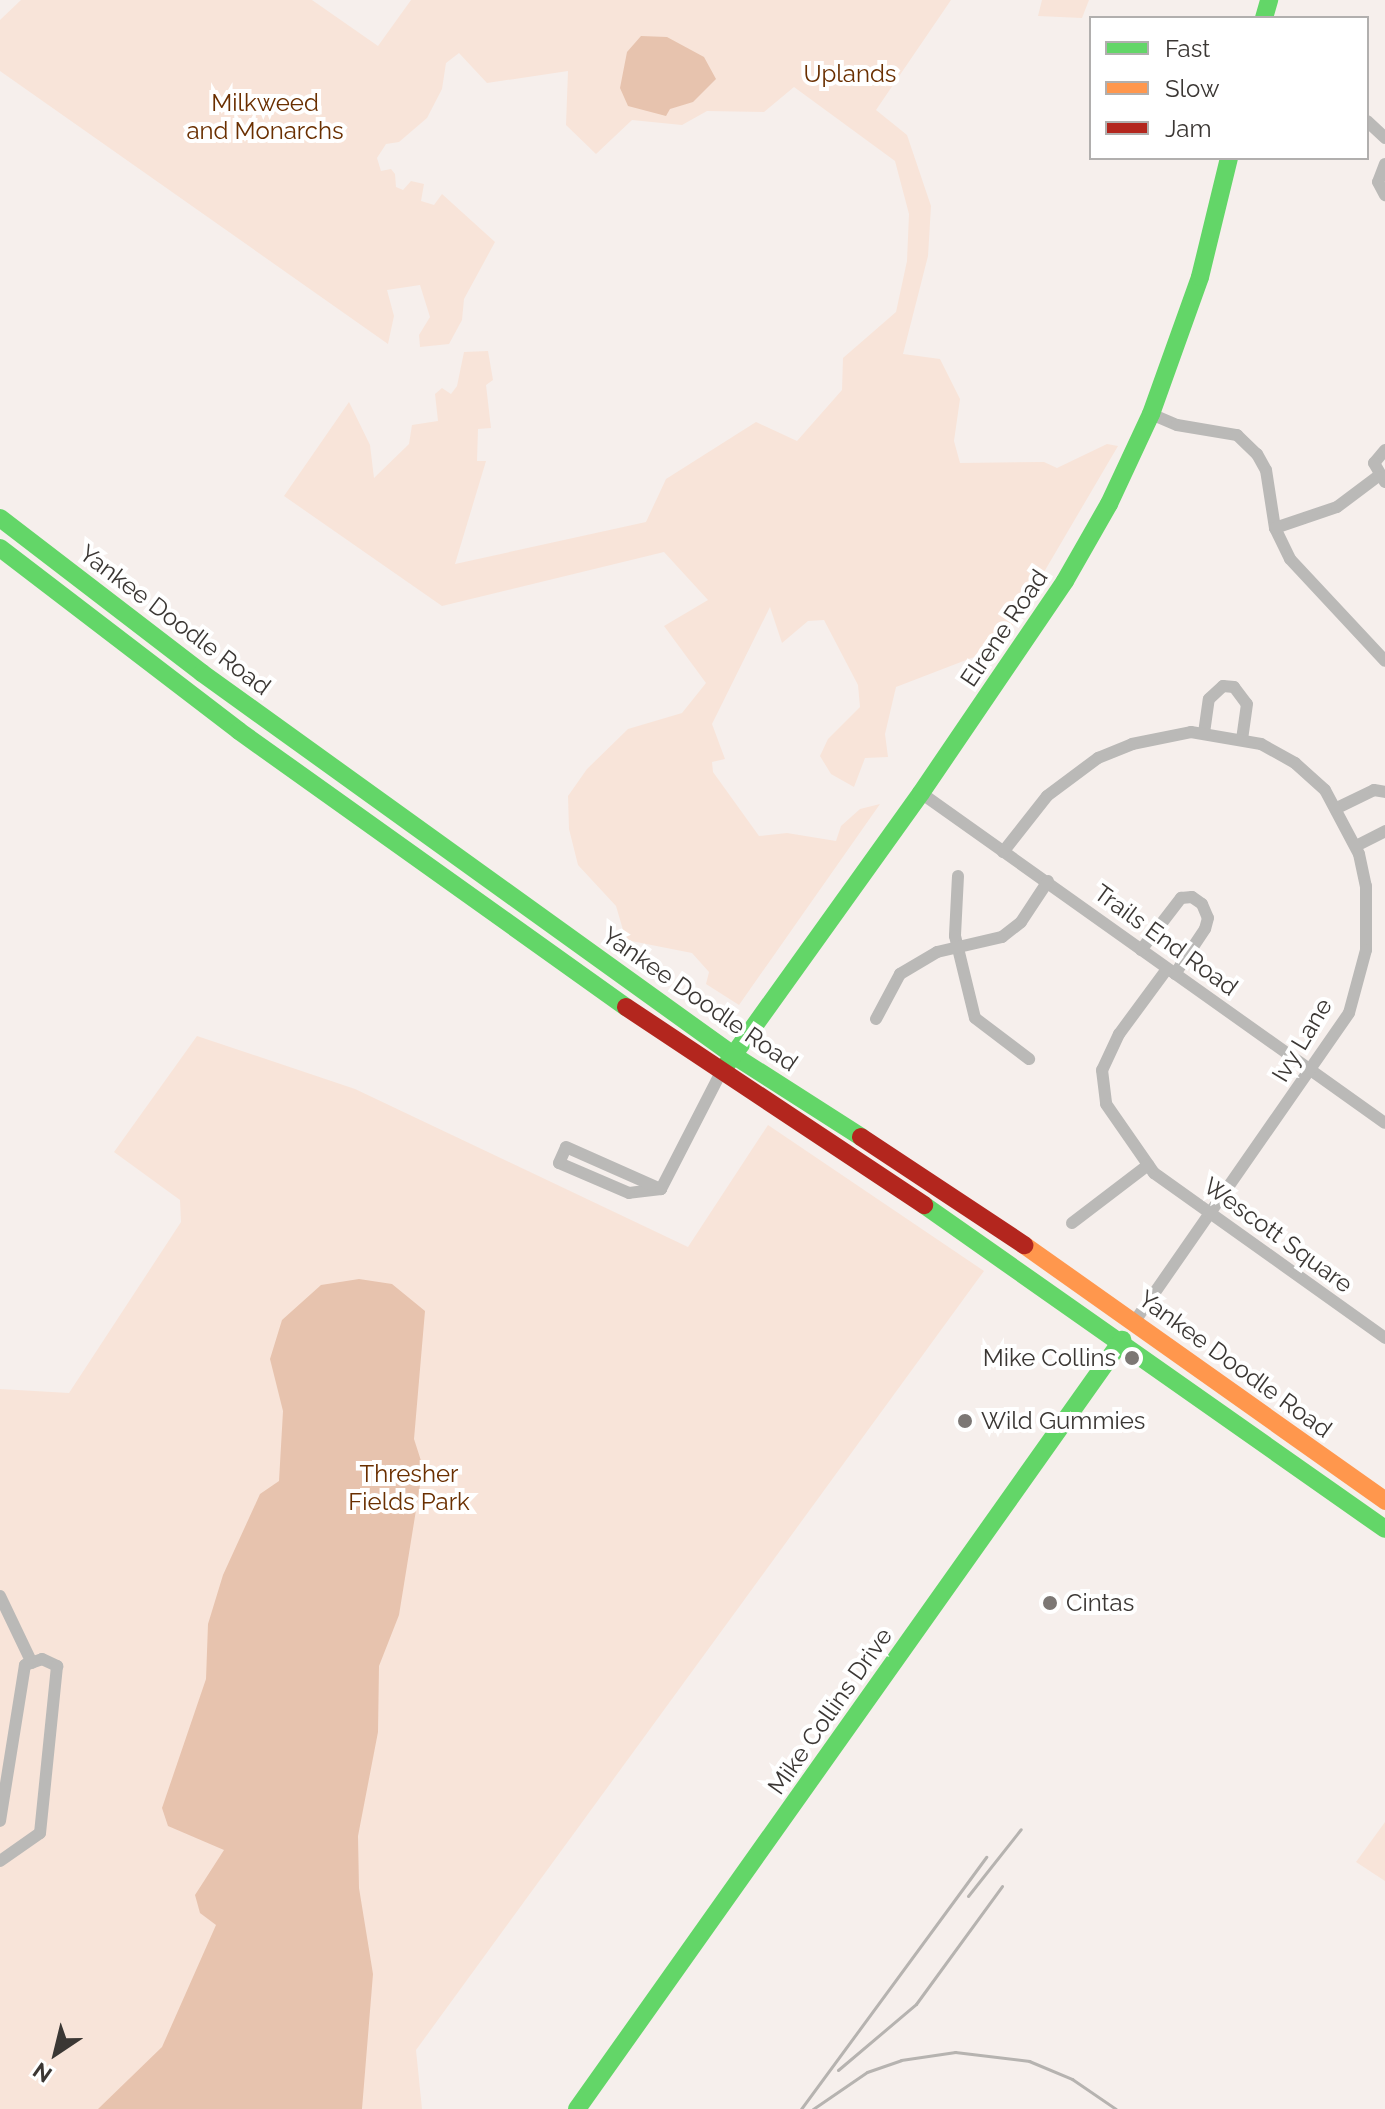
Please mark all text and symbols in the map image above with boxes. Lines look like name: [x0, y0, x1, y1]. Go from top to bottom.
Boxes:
legend: [1089, 16, 1369, 160]
text: Fast: [1165, 34, 1210, 63]
park label: Uplands: [804, 60, 896, 88]
text: Slow: [1165, 74, 1219, 103]
park label: Milkweed and Monarchs: [186, 89, 344, 145]
text: Jam: [1165, 114, 1211, 143]
street label: Yankee Doodle Road: [74, 539, 276, 701]
street label: Elrene Road: [954, 564, 1054, 692]
street label: Trails End Road: [1089, 878, 1243, 1002]
street label: Yankee Doodle Road: [597, 921, 803, 1077]
street label: Ivy Lane: [1266, 993, 1338, 1087]
street label: Wescott Square: [1198, 1171, 1358, 1299]
street label: Yankee Doodle Road: [1133, 1284, 1337, 1444]
place label: Mike Collins: [983, 1344, 1116, 1372]
marker: Mike Collins: [1123, 1349, 1141, 1367]
place label: Wild Gummies: [981, 1407, 1145, 1435]
marker: Wild Gummies: [956, 1412, 974, 1430]
park label: Thresher Fields Park: [348, 1460, 470, 1516]
place label: Cintas: [1066, 1589, 1134, 1617]
marker: Cintas: [1041, 1594, 1059, 1612]
street label: Mike Collins Drive: [762, 1622, 898, 1800]
north arrow: [16, 2013, 96, 2093]
text: N: [28, 2057, 57, 2088]

